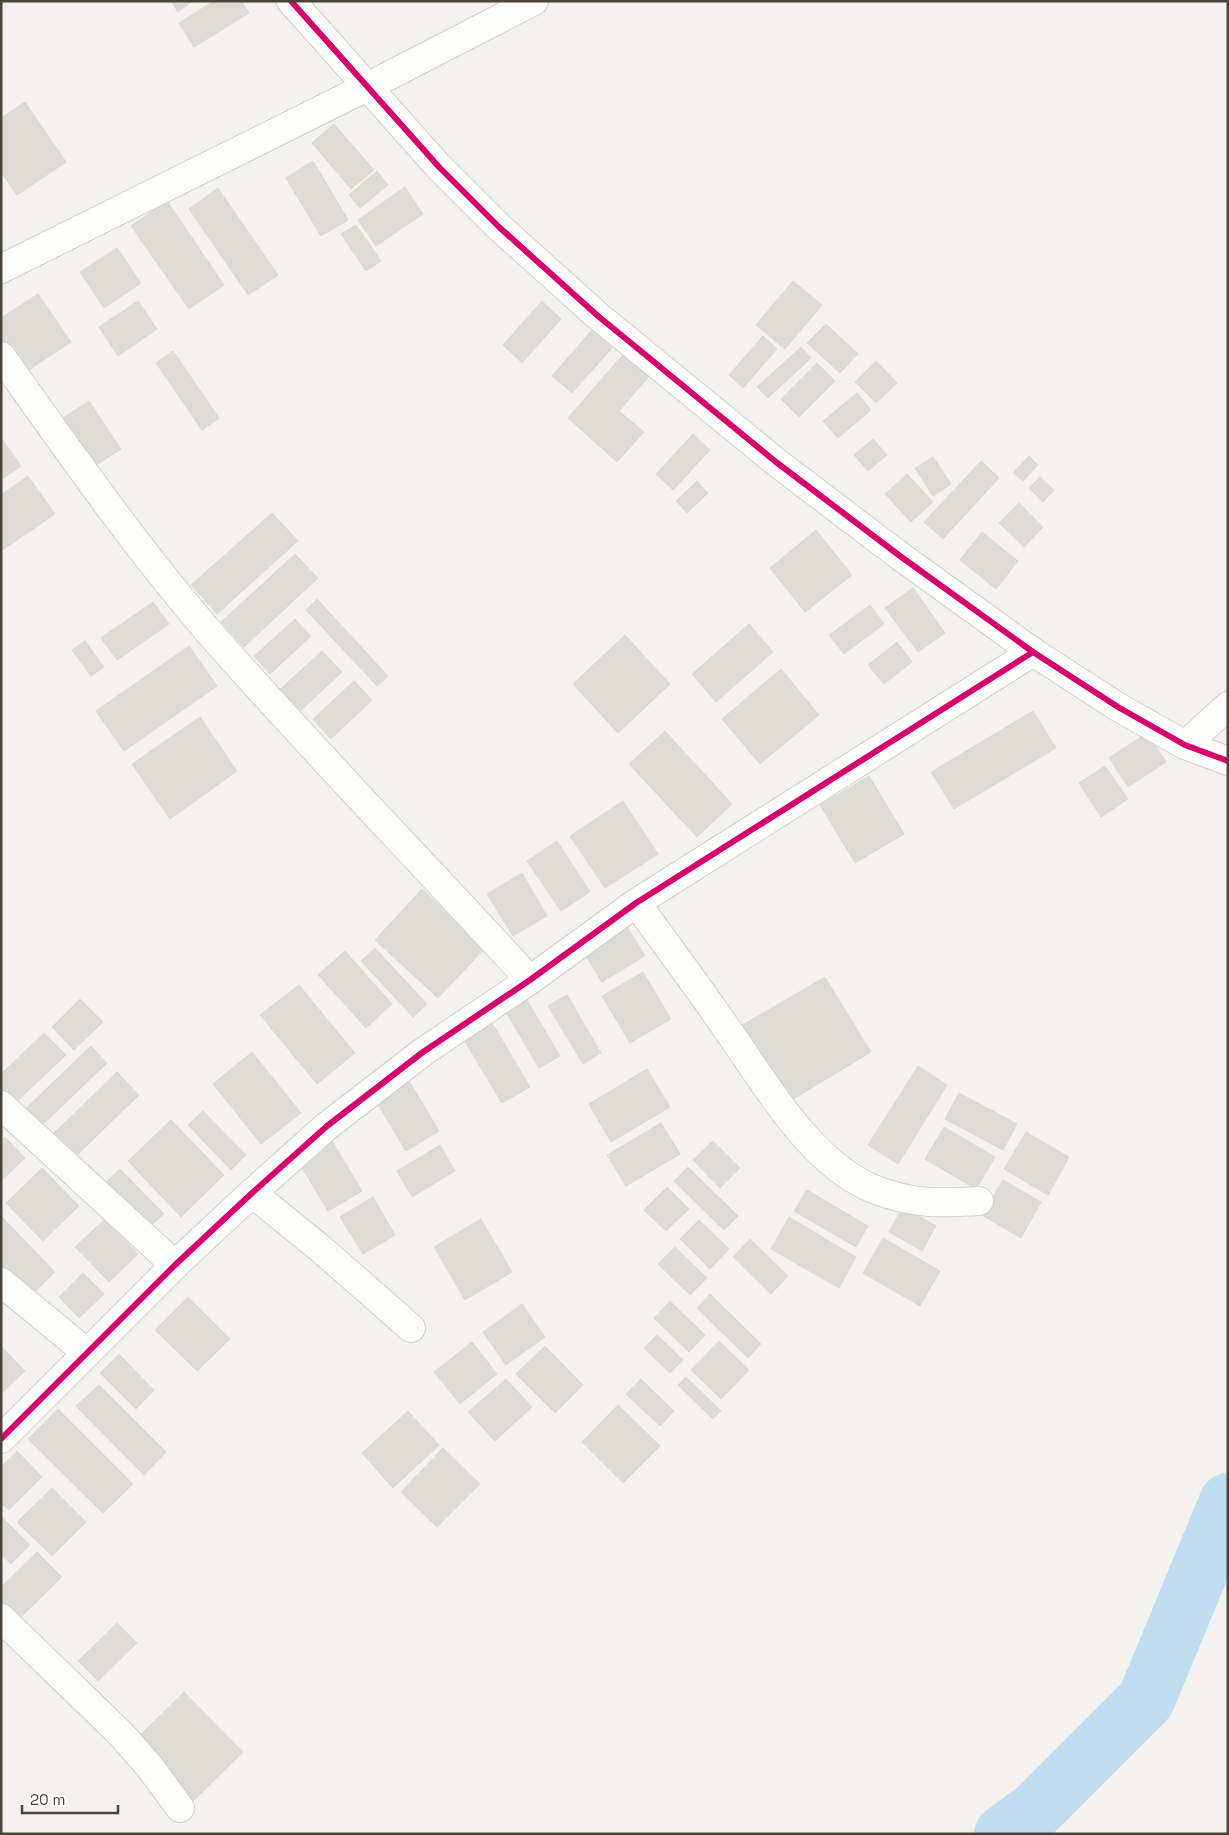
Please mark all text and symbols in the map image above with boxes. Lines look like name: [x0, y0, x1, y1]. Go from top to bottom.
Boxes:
scale bar: [22, 1782, 119, 1814]
text: 20 m: [30, 1790, 65, 1809]

